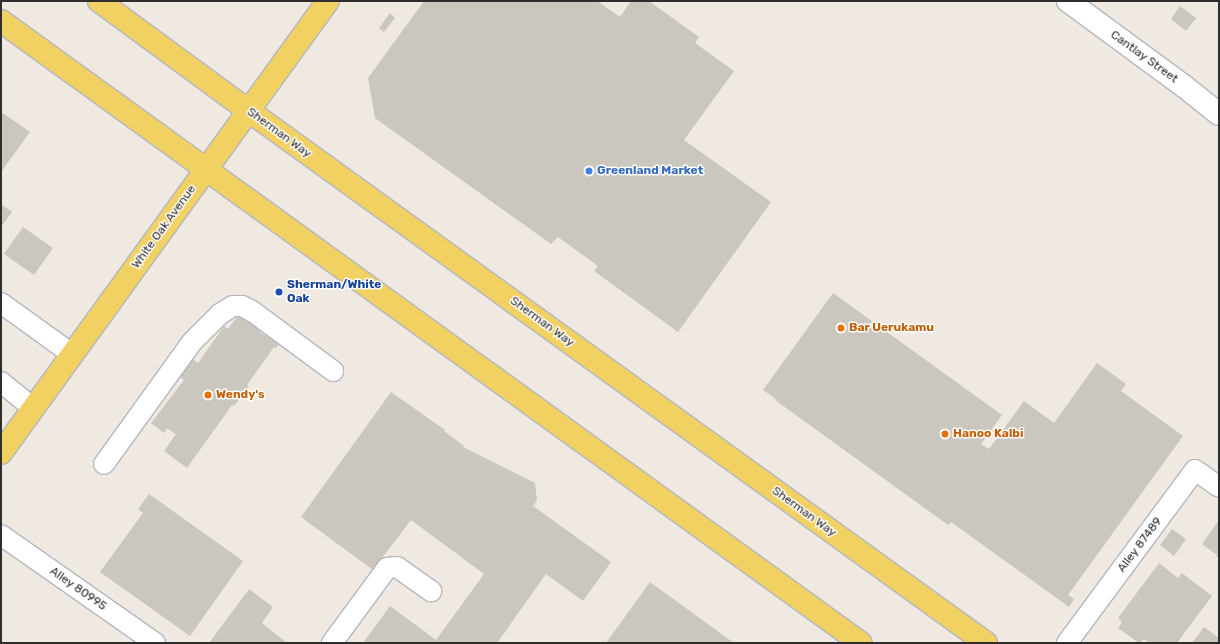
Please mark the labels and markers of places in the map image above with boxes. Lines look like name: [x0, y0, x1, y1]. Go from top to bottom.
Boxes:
place label: Greenland Market: [597, 164, 703, 178]
marker: Greenland Market: [584, 166, 594, 176]
place label: Sherman/White Oak: [287, 278, 381, 306]
marker: Sherman/White Oak: [274, 287, 284, 297]
place label: Bar Uerukamu: [849, 321, 934, 335]
marker: Bar Uerukamu: [836, 323, 846, 333]
place label: Wendy's: [216, 388, 265, 402]
marker: Wendy's: [203, 390, 213, 400]
place label: Hanoo Kalbi: [953, 427, 1023, 441]
marker: Hanoo Kalbi: [940, 429, 950, 439]

